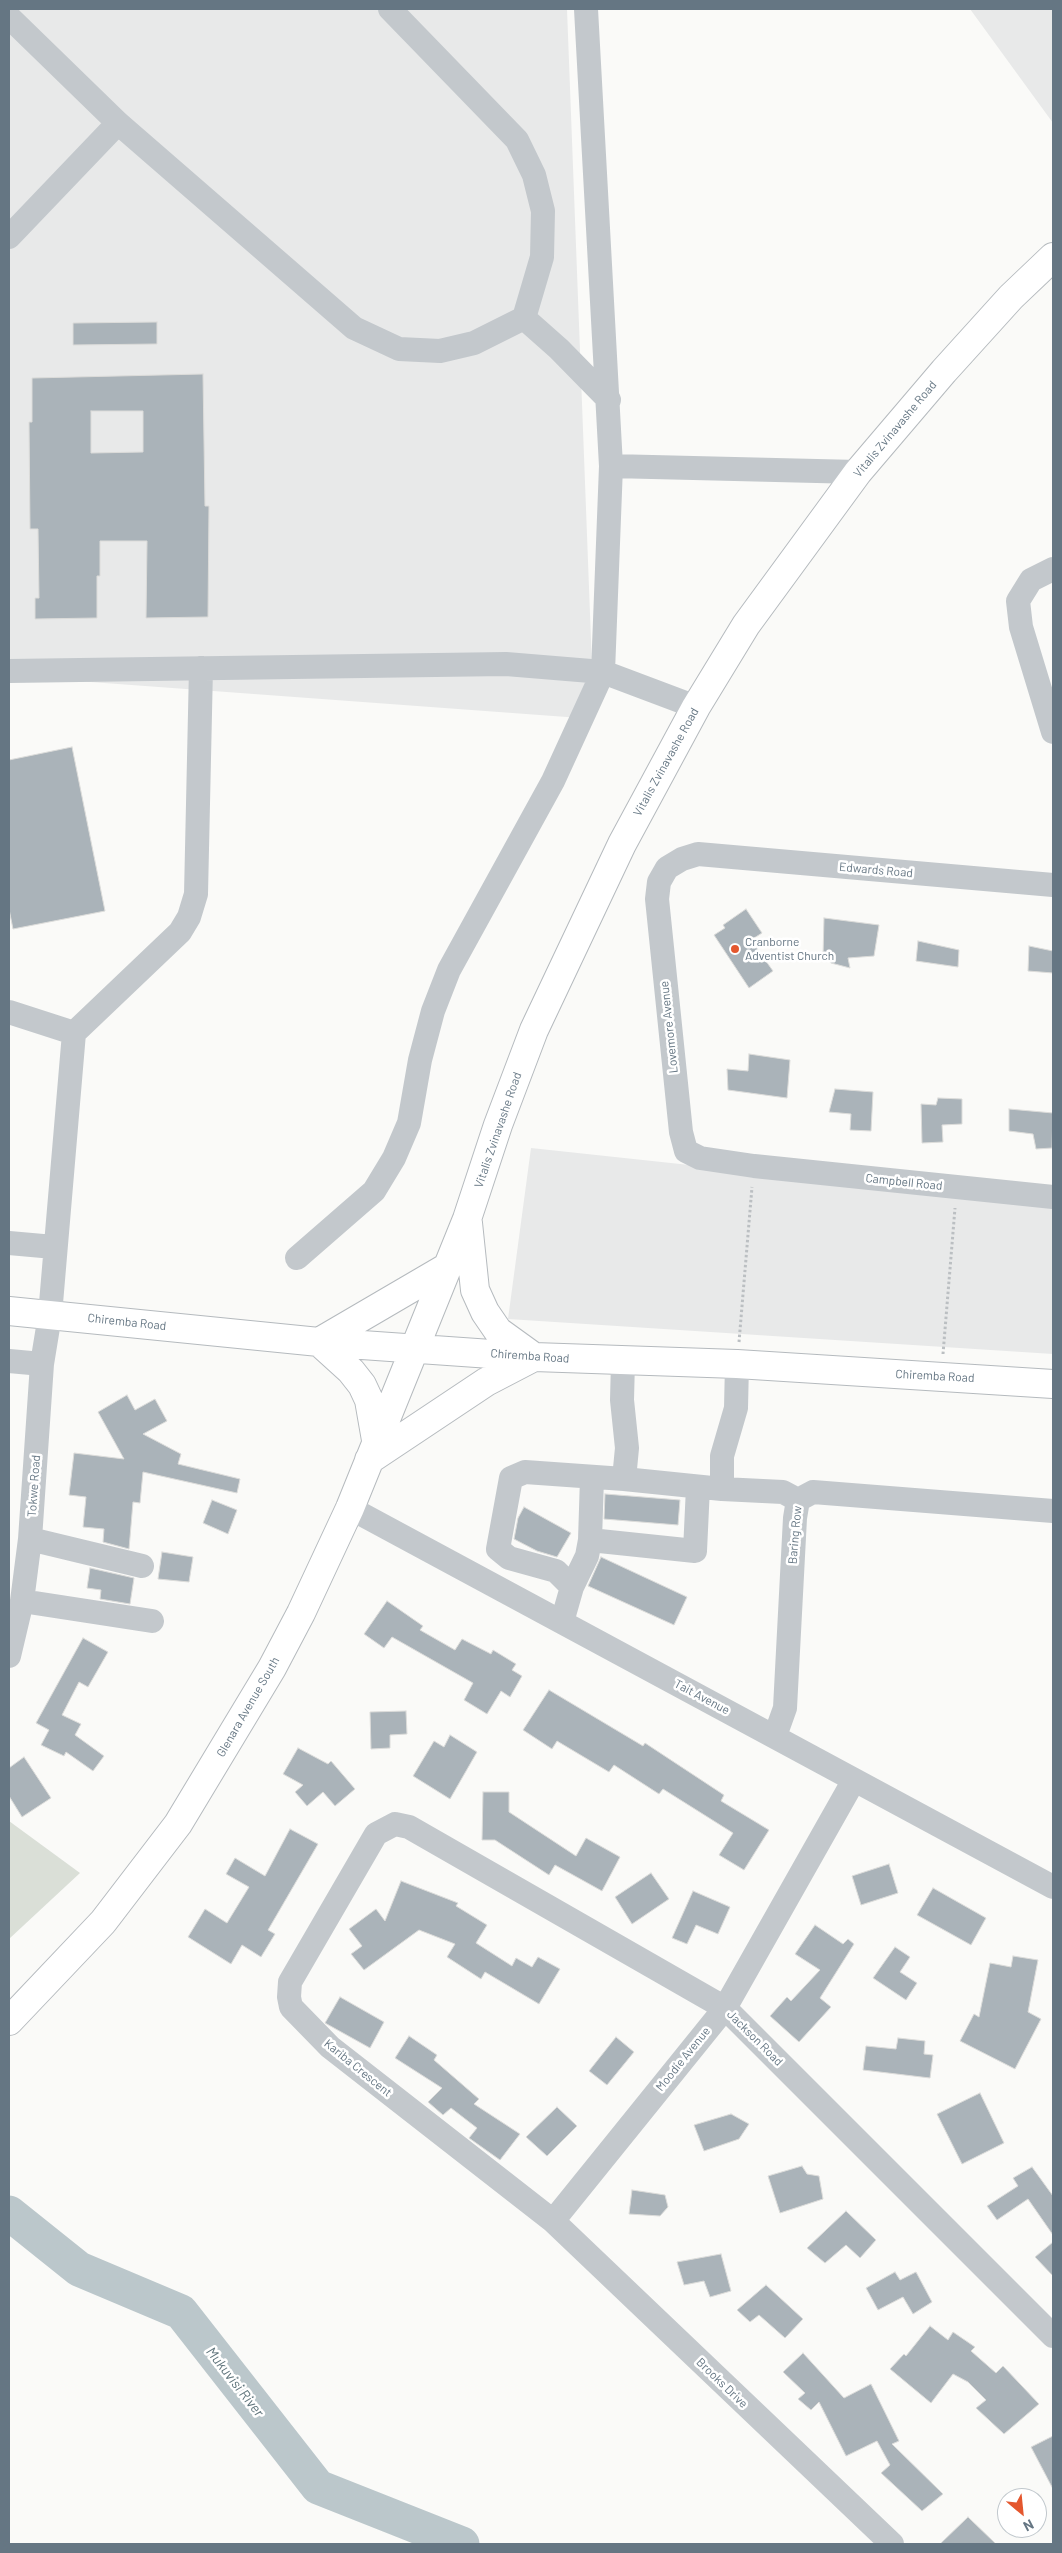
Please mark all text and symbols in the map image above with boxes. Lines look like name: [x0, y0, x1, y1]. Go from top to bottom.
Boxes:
street label: Vitalis Zvinavashe Road: [850, 378, 940, 480]
street label: Vitalis Zvinavashe Road: [630, 705, 702, 819]
street label: Edwards Road: [838, 860, 914, 880]
place label: Cranborne Adventist Church: [745, 935, 834, 963]
marker: Cranborne Adventist Church: [729, 943, 741, 955]
street label: Lovemore Avenue: [657, 980, 681, 1074]
street label: Vitalis Zvinavashe Road: [471, 1070, 525, 1190]
street label: Campbell Road: [865, 1171, 943, 1193]
street label: Chiremba Road: [87, 1311, 167, 1333]
street label: Chiremba Road: [490, 1346, 570, 1366]
street label: Chiremba Road: [895, 1367, 975, 1385]
street label: Tokwe Road: [25, 1454, 43, 1518]
street label: Baring Row: [785, 1505, 805, 1565]
street label: Glenara Avenue South: [213, 1654, 283, 1760]
street label: Tait Avenue: [672, 1676, 732, 1718]
street label: Jackson Road: [724, 2007, 786, 2069]
street label: Moodie Avenue: [653, 2024, 713, 2094]
street label: Kariba Crescent: [321, 2036, 395, 2100]
water label: Mukuvisi River: [203, 2344, 267, 2420]
street label: Brooks Drive: [693, 2355, 751, 2411]
north arrow: [997, 2488, 1047, 2538]
text: N: [1021, 2516, 1037, 2535]

